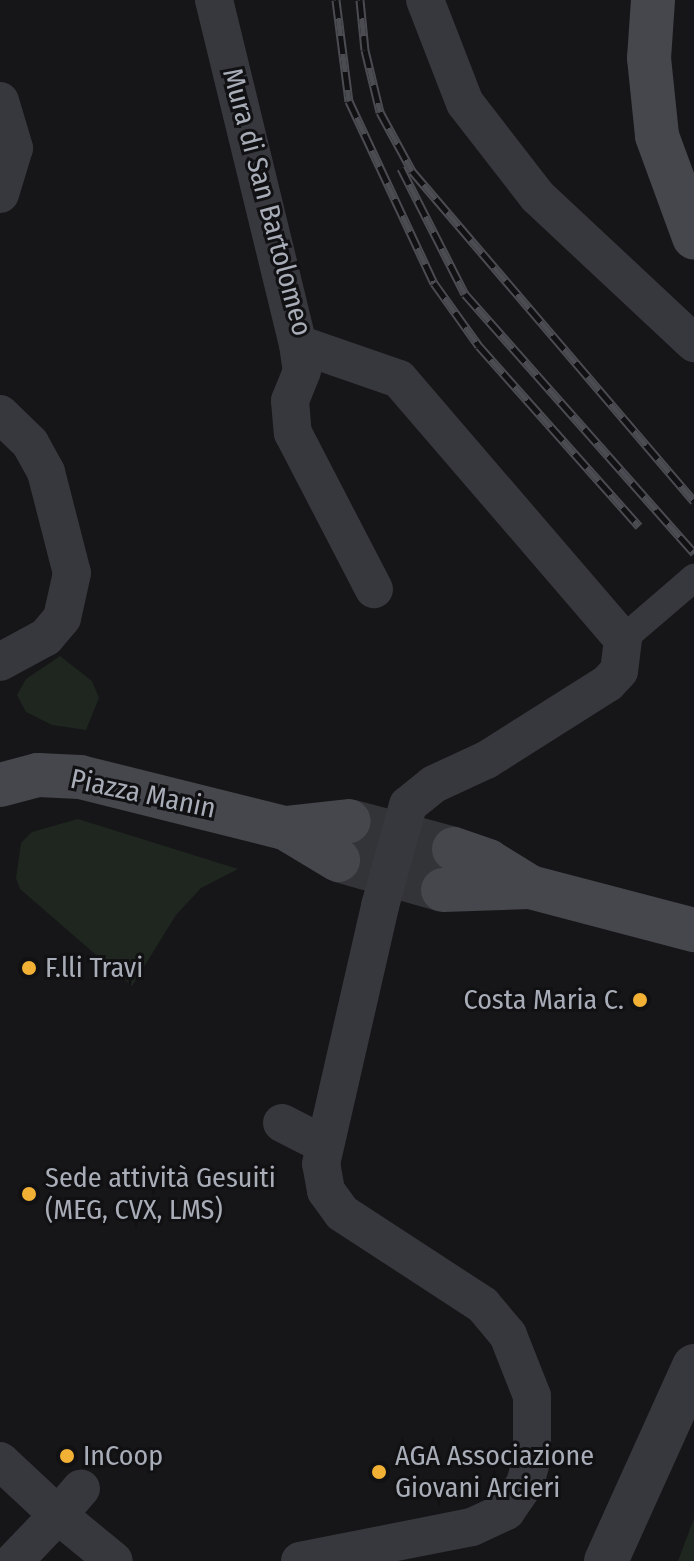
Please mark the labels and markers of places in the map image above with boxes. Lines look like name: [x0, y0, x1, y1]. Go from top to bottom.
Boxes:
place label: F.lli Travi: [45, 951, 143, 985]
marker: F.lli Travi: [20, 959, 38, 977]
place label: Costa Maria C.: [463, 983, 624, 1017]
marker: Costa Maria C.: [631, 991, 649, 1009]
place label: Sede attività Gesuiti (MEG, CVX, LMS): [45, 1161, 276, 1227]
marker: Sede attività Gesuiti (MEG, CVX, LMS): [20, 1185, 38, 1203]
place label: InCoop: [83, 1439, 163, 1473]
place label: AGA Associazione Giovani Arcieri: [395, 1439, 594, 1505]
marker: InCoop: [58, 1447, 76, 1465]
marker: AGA Associazione Giovani Arcieri: [370, 1463, 388, 1481]

